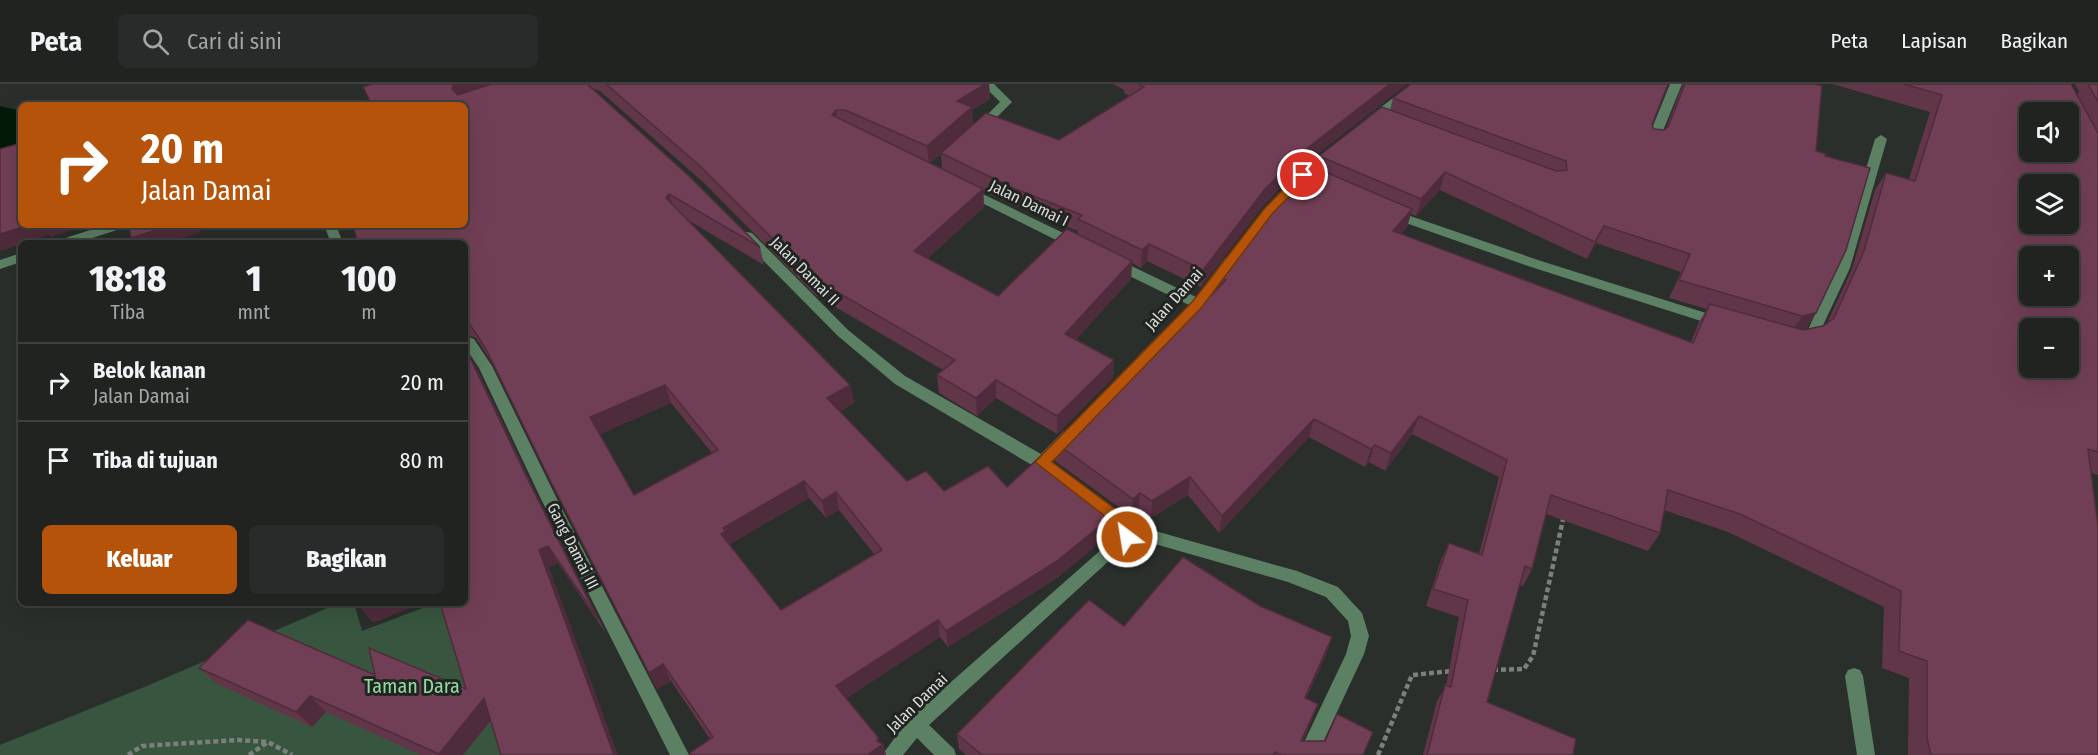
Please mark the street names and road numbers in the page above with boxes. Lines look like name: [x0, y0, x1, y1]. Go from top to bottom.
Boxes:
street label: Jalan Damai I: [986, 176, 1072, 230]
street label: Jalan Damai II: [767, 233, 843, 309]
street label: Jalan Damai: [1141, 264, 1207, 334]
street label: Gang Damai III: [543, 500, 603, 592]
street label: Jalan Damai: [883, 669, 951, 737]

